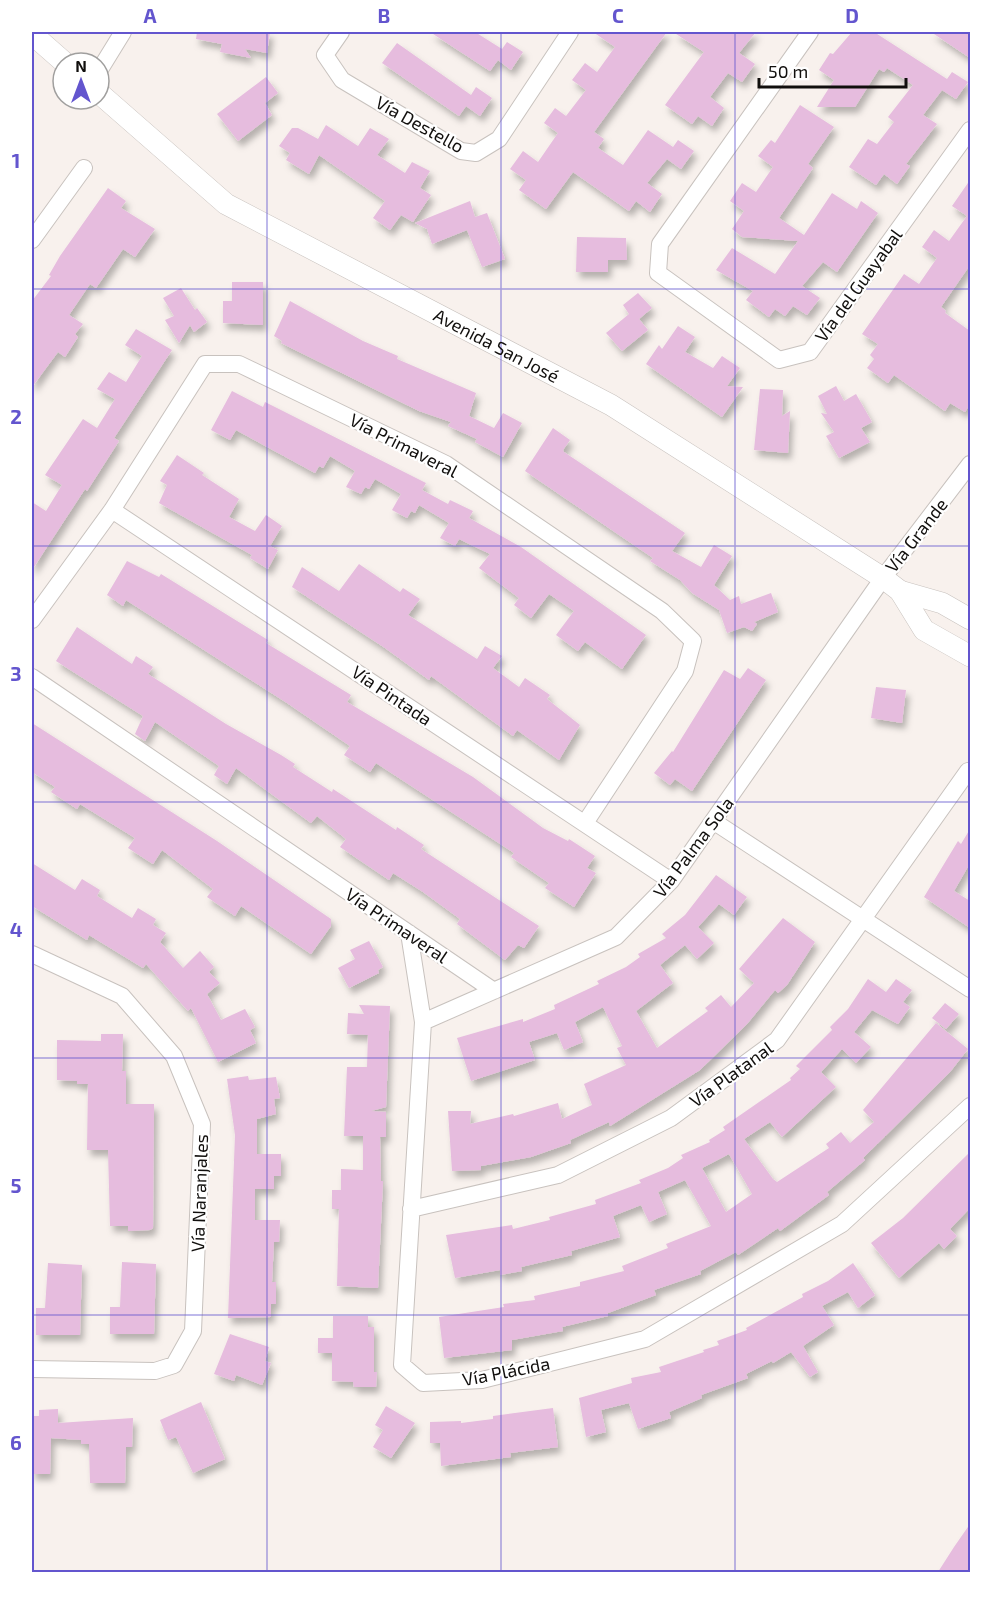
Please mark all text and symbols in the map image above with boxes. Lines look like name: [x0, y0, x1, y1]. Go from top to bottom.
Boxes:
text: A: [143, 3, 157, 27]
text: B: [378, 3, 390, 27]
text: C: [612, 3, 624, 27]
text: D: [845, 3, 859, 27]
north arrow: [51, 51, 111, 111]
scale bar: [759, 51, 906, 89]
text: N: [75, 56, 87, 75]
text: 50 m: [768, 60, 808, 82]
street label: Vía Destello: [372, 91, 468, 157]
text: 1: [12, 148, 20, 172]
street label: Vía del Guayabal: [810, 224, 907, 346]
street label: Avenida San José: [430, 304, 563, 387]
text: 2: [10, 404, 22, 428]
street label: Vía Primaveral: [346, 408, 463, 482]
street label: Vía Grande: [880, 493, 952, 577]
street label: Vía Pintada: [348, 660, 436, 730]
text: 3: [10, 661, 22, 685]
street label: Vía Palma Sola: [648, 792, 738, 902]
street label: Vía Primaveral: [342, 883, 453, 968]
text: 4: [10, 917, 23, 941]
street label: Vía Platanal: [685, 1036, 777, 1112]
street label: Vía Naranjales: [186, 1134, 212, 1252]
text: 5: [10, 1173, 22, 1197]
street label: Vía Plácida: [460, 1352, 552, 1390]
text: 6: [10, 1430, 22, 1454]

